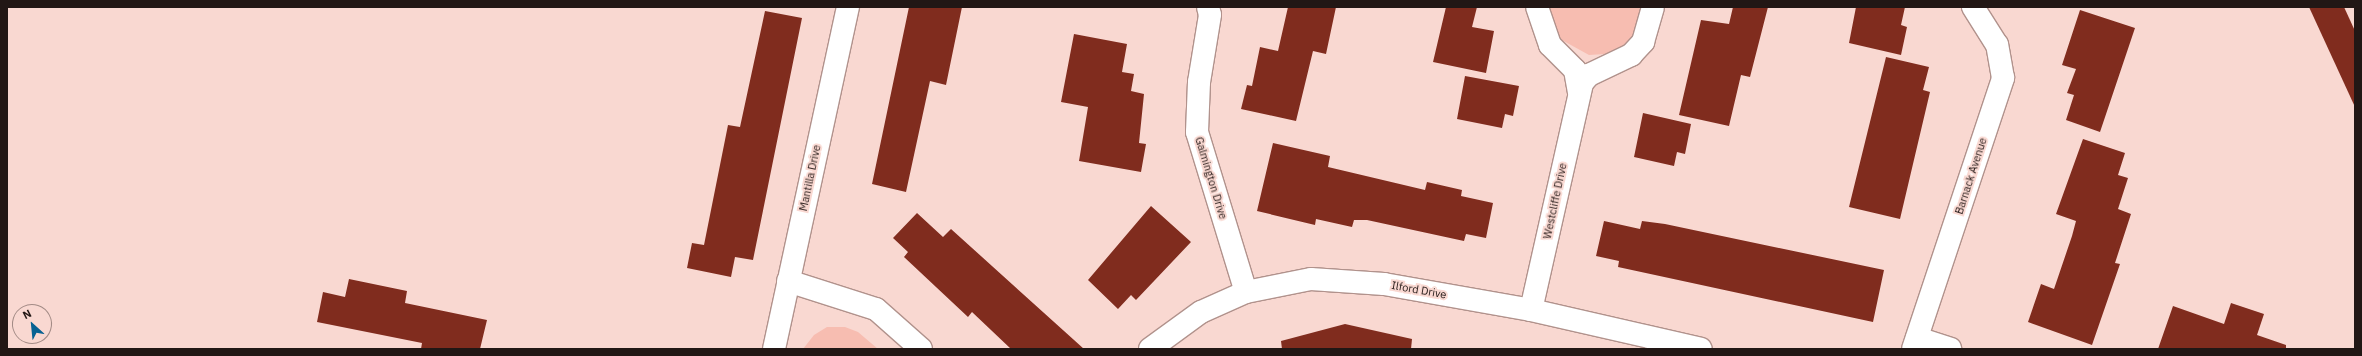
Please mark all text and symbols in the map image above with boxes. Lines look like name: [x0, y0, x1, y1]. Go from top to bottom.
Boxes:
street label: Galmington Drive: [1192, 135, 1230, 221]
street label: Barnack Avenue: [1952, 136, 1990, 216]
street label: Mantilla Drive: [797, 144, 823, 212]
street label: Westcliffe Drive: [1541, 162, 1569, 240]
street label: Ilford Drive: [1391, 279, 1447, 301]
north arrow: [12, 304, 52, 344]
text: N: [20, 306, 34, 322]

